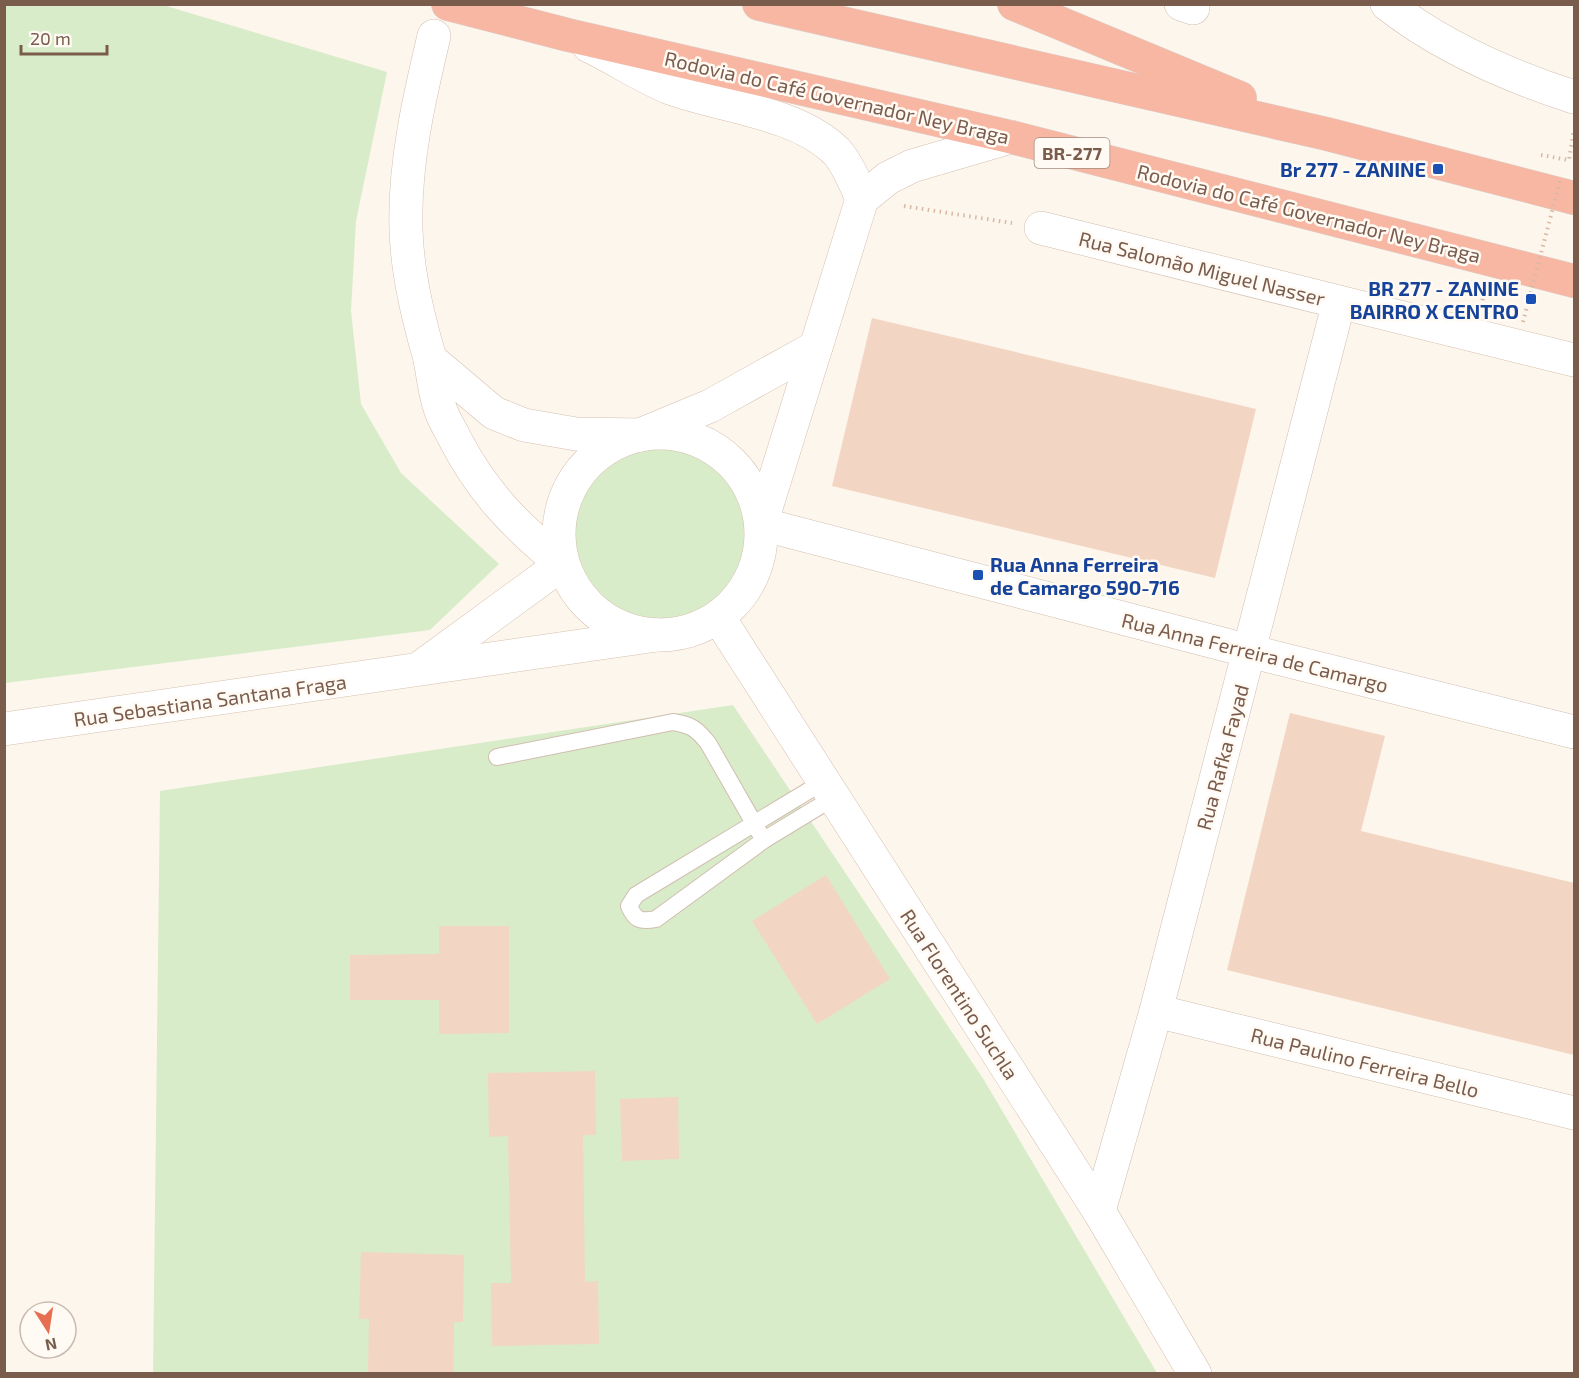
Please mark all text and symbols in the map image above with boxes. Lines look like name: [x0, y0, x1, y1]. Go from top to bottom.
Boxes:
scale bar: [21, 18, 106, 56]
text: 20 m: [30, 27, 71, 49]
street label: Rodovia do Café Governador Ney Braga: [662, 46, 1012, 148]
road number: BR-277: [1034, 138, 1110, 168]
place label: Br 277 - ZANINE: [1280, 157, 1426, 181]
street label: Rodovia do Café Governador Ney Braga: [1135, 159, 1483, 267]
marker: Br 277 - ZANINE: [1431, 162, 1445, 176]
street label: Rua Salomão Miguel Nasser: [1076, 226, 1328, 310]
place label: BR 277 - ZANINE BAIRRO X CENTRO: [1350, 276, 1519, 323]
marker: BR 277 - ZANINE BAIRRO X CENTRO: [1524, 292, 1538, 306]
place label: Rua Anna Ferreira de Camargo 590-716: [990, 552, 1180, 599]
marker: Rua Anna Ferreira de Camargo 590-716: [971, 568, 985, 582]
street label: Rua Anna Ferreira de Camargo: [1119, 607, 1391, 697]
street label: Rua Sebastiana Santana Fraga: [72, 669, 348, 731]
street label: Rua Rafka Fayad: [1191, 681, 1253, 833]
street label: Rua Florentino Suchla: [896, 904, 1024, 1084]
street label: Rua Paulino Ferreira Bello: [1248, 1022, 1482, 1102]
north arrow: [18, 1300, 78, 1360]
text: N: [44, 1335, 59, 1356]

